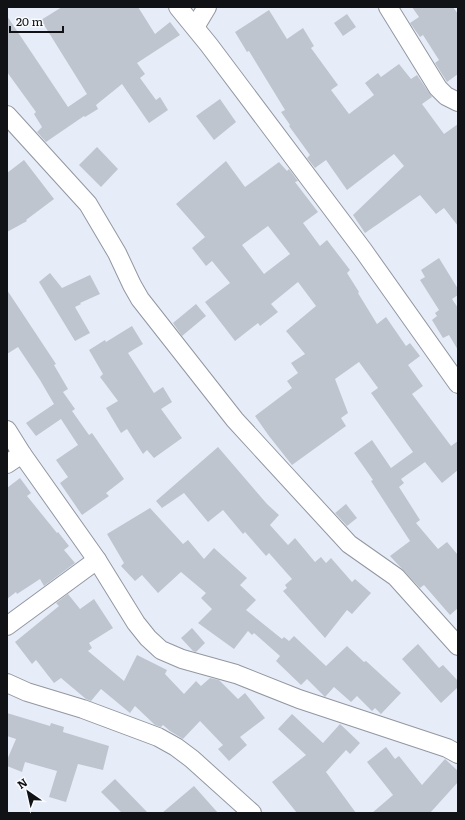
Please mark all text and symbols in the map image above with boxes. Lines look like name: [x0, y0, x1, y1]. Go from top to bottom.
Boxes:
scale bar: [10, 8, 63, 34]
text: 20 m: [16, 12, 43, 30]
north arrow: [8, 772, 48, 812]
text: N: [14, 774, 30, 792]

